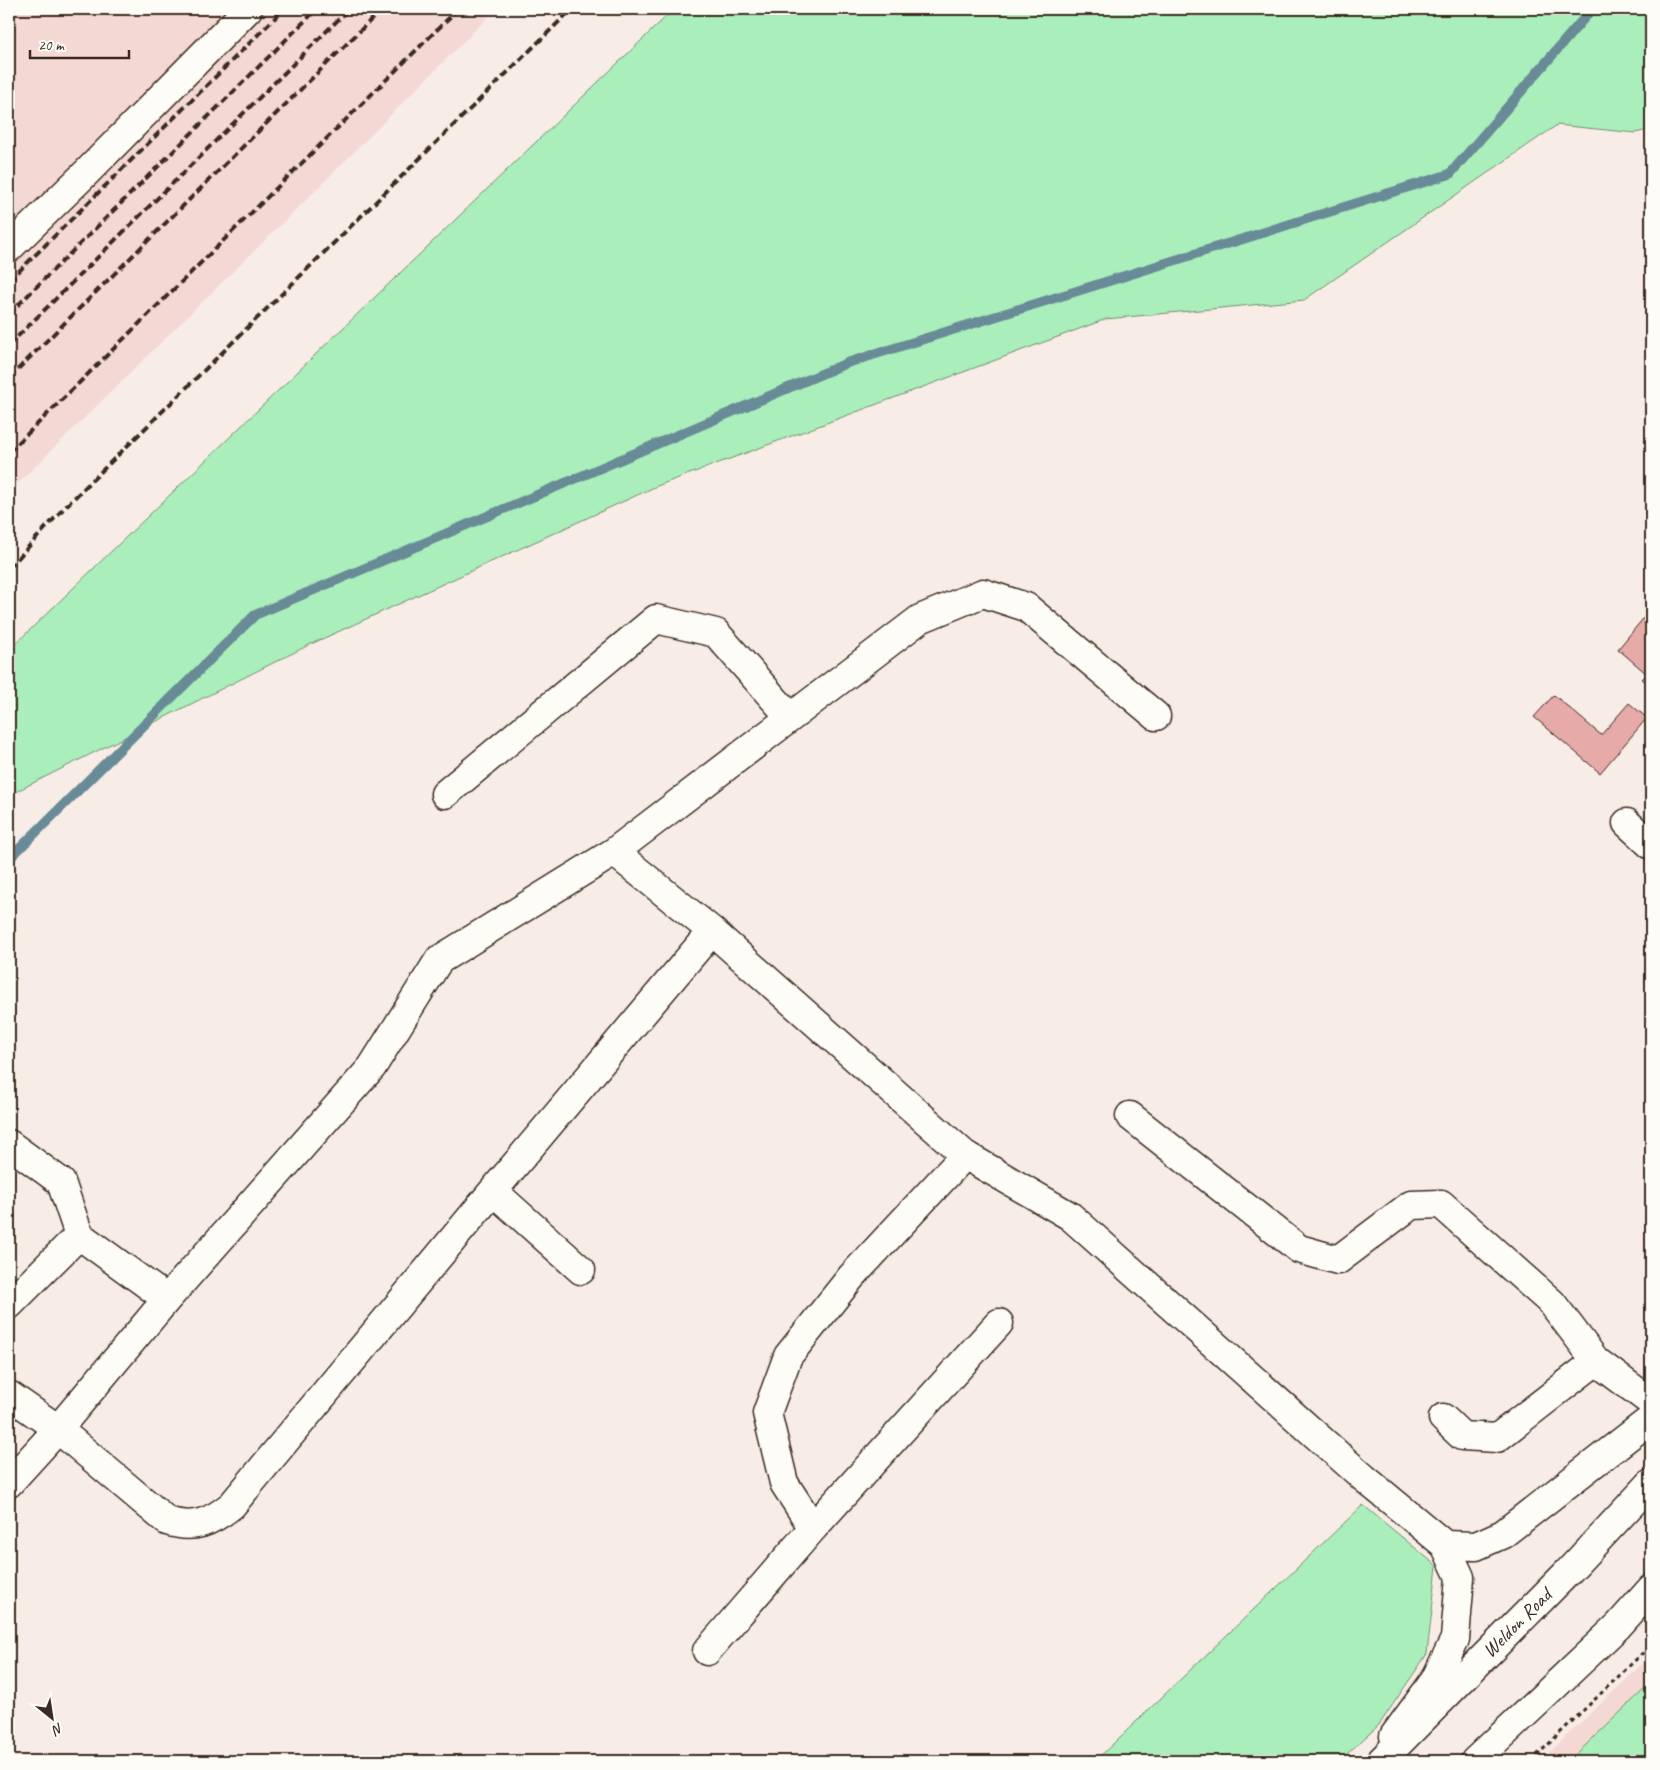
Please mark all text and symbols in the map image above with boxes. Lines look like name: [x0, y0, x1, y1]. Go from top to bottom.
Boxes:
scale bar: [30, 28, 129, 60]
text: 20 m: [38, 36, 65, 55]
street label: Weldon Road: [1477, 1581, 1559, 1663]
north arrow: [28, 1692, 78, 1742]
text: N: [48, 1719, 66, 1740]

